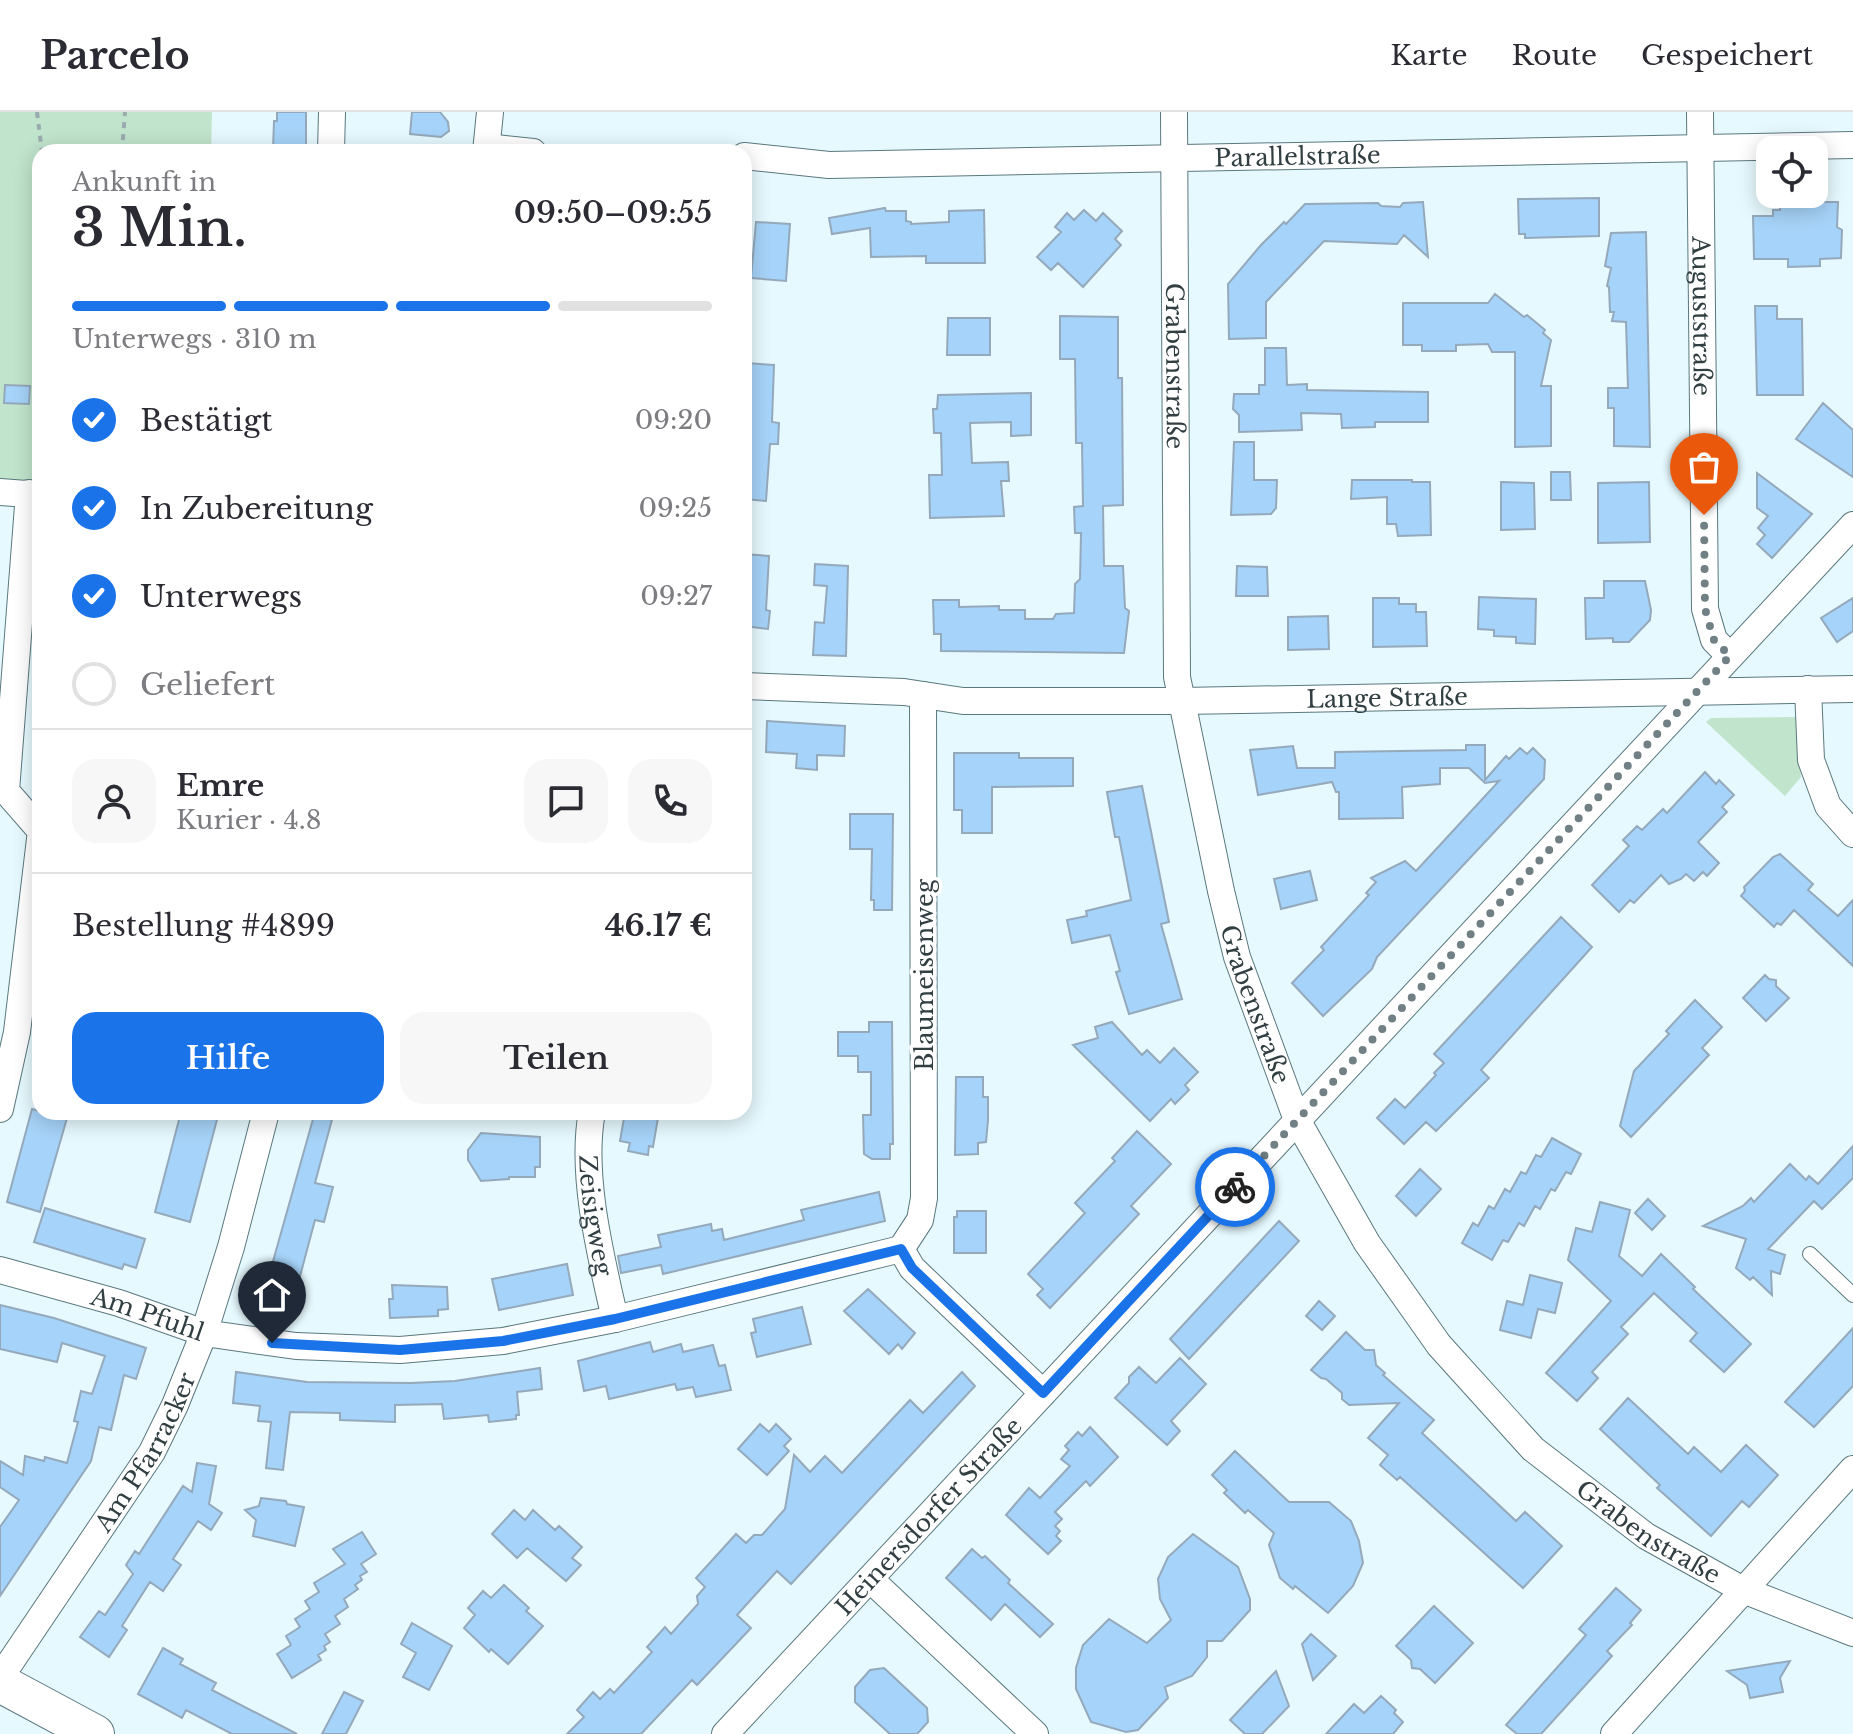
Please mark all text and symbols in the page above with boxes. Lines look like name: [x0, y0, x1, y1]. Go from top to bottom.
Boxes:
text: Parcelo: [40, 32, 190, 79]
text: Karte: [1390, 38, 1468, 73]
text: Route: [1512, 38, 1597, 73]
text: Gespeichert: [1641, 38, 1813, 73]
map controls: [1756, 136, 1828, 208]
button: locate: [1756, 136, 1828, 208]
street label: Parallelstraße: [1214, 140, 1381, 172]
text: Ankunft in: [72, 166, 216, 198]
text: 09:50–09:55: [514, 194, 712, 231]
text: 3 Min.: [72, 196, 247, 260]
street label: Auguststraße: [1687, 235, 1717, 396]
street label: Grabenstraße: [1160, 283, 1190, 449]
text: Unterwegs · 310 m: [72, 323, 316, 355]
icon: check: [72, 398, 116, 442]
text: Bestätigt: [140, 402, 273, 439]
text: 09:20: [635, 404, 712, 436]
pin: [1670, 433, 1738, 515]
icon: bag: [1682, 445, 1726, 489]
icon: check: [72, 486, 116, 530]
text: In Zubereitung: [140, 490, 373, 527]
text: 09:25: [639, 492, 712, 524]
icon: check: [72, 574, 116, 618]
text: Unterwegs: [140, 578, 302, 615]
text: 09:27: [640, 580, 712, 612]
text: Geliefert: [140, 666, 275, 703]
street label: Lange Straße: [1306, 681, 1468, 713]
button: person: [72, 759, 156, 843]
button: chat: [524, 759, 608, 843]
button: phone: [628, 759, 712, 843]
text: Emre: [176, 767, 264, 804]
text: Kurier · 4.8: [176, 804, 321, 836]
street label: Blaumeisenweg: [910, 878, 939, 1071]
text: Bestellung #4899: [72, 907, 335, 944]
text: 46.17 €: [605, 907, 712, 944]
street label: Grabenstraße: [1215, 922, 1297, 1088]
button: Hilfe: [72, 1012, 384, 1104]
button: Teilen: [400, 1012, 712, 1104]
courier: [1195, 1147, 1275, 1227]
street label: Zeisigweg: [574, 1154, 619, 1279]
icon: bike: [1213, 1165, 1257, 1209]
pin: [238, 1261, 306, 1343]
icon: home: [250, 1273, 294, 1317]
street label: Am Pfuhl: [87, 1281, 208, 1347]
street label: Am Pfarracker: [88, 1368, 201, 1538]
street label: Heinersdorfer Straße: [829, 1411, 1028, 1621]
street label: Grabenstraße: [1571, 1474, 1726, 1589]

